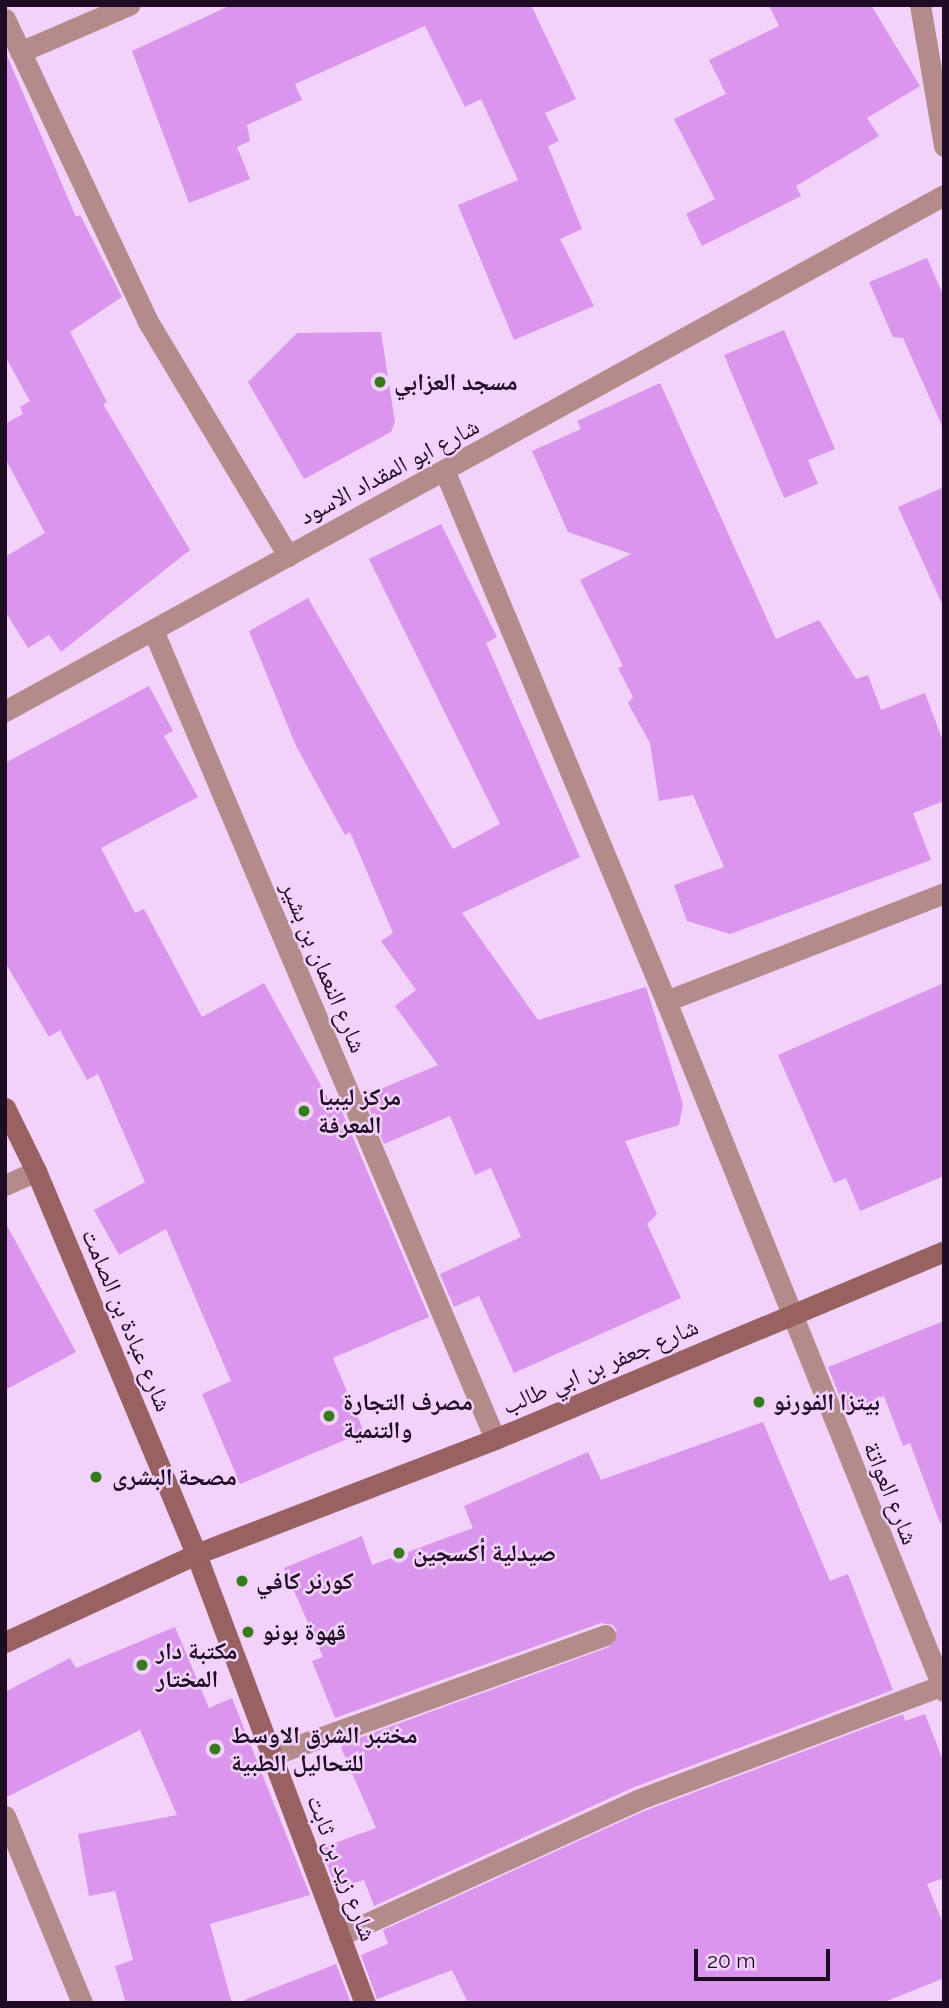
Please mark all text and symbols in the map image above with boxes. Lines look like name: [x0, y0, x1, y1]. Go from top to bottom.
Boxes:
place label: مسجد العزابي: [394, 368, 517, 396]
marker: مسجد العزابي: [372, 374, 388, 390]
street label: شارع ابو المقداد الاسود: [294, 411, 484, 531]
street label: شارع النعمان بن بشير: [275, 877, 373, 1057]
place label: مركز ليبيا المعرفة: [318, 1083, 401, 1139]
marker: مركز ليبيا المعرفة: [296, 1103, 312, 1119]
street label: شارع عبادة بن الصامت: [76, 1224, 178, 1416]
street label: شارع جعفر بن ابي طالب: [498, 1312, 702, 1420]
place label: مصرف التجارة والتنمية: [343, 1388, 473, 1444]
place label: بيتزا الفورنو: [773, 1388, 880, 1416]
marker: بيتزا الفورنو: [751, 1394, 767, 1410]
marker: مصرف التجارة والتنمية: [321, 1408, 337, 1424]
street label: شارع العواتة: [857, 1437, 925, 1549]
place label: مصحة البشرى: [112, 1463, 237, 1491]
marker: مصحة البشرى: [86, 1467, 106, 1487]
place label: صيدلية أكسجين: [413, 1539, 556, 1567]
marker: صيدلية أكسجين: [391, 1545, 407, 1561]
place label: كورنر كافي: [256, 1567, 354, 1595]
marker: كورنر كافي: [234, 1573, 250, 1589]
place label: قهوة بونو: [262, 1618, 346, 1646]
marker: قهوة بونو: [240, 1624, 256, 1640]
place label: مكتبة دار المختار: [156, 1637, 237, 1693]
marker: مكتبة دار المختار: [134, 1657, 150, 1673]
place label: مختبر الشرق الاوسط للتحاليل الطبية: [231, 1721, 417, 1777]
marker: مختبر الشرق الاوسط للتحاليل الطبية: [205, 1739, 225, 1759]
street label: شارع زيد بن ثابت: [301, 1791, 383, 1945]
scale bar: [697, 1934, 834, 1978]
text: 20 m: [707, 1948, 755, 1973]

